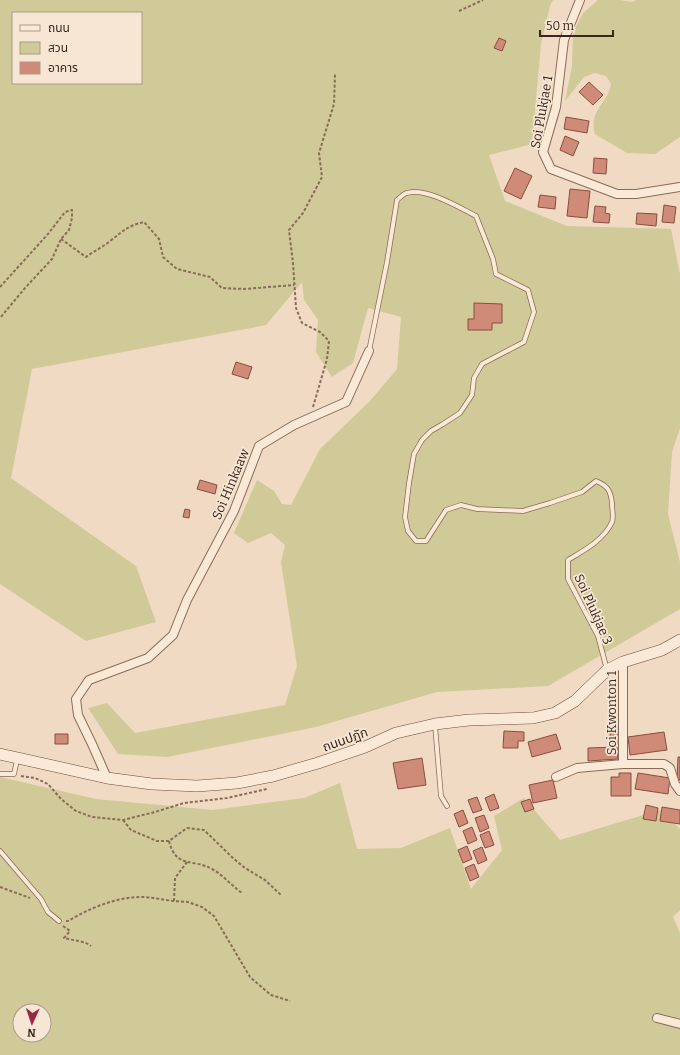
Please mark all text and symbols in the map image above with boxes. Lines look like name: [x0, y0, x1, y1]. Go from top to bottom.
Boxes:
legend: [12, 12, 142, 84]
scale bar: [540, 12, 613, 38]
text: 50 m: [546, 19, 575, 33]
text: ถนน: [48, 21, 70, 35]
text: สวน: [48, 41, 68, 55]
text: อาคาร: [48, 61, 78, 75]
street label: Soi Plukjae 1: [528, 74, 555, 150]
street label: Soi Hinkaaw: [209, 446, 252, 522]
street label: Soi Plukjae 3: [571, 572, 616, 647]
street label: Soi Kwonton 1: [604, 670, 619, 755]
street label: ถนนปฏัก: [320, 724, 370, 755]
north arrow: [12, 1003, 52, 1043]
text: N: [26, 1026, 36, 1039]

